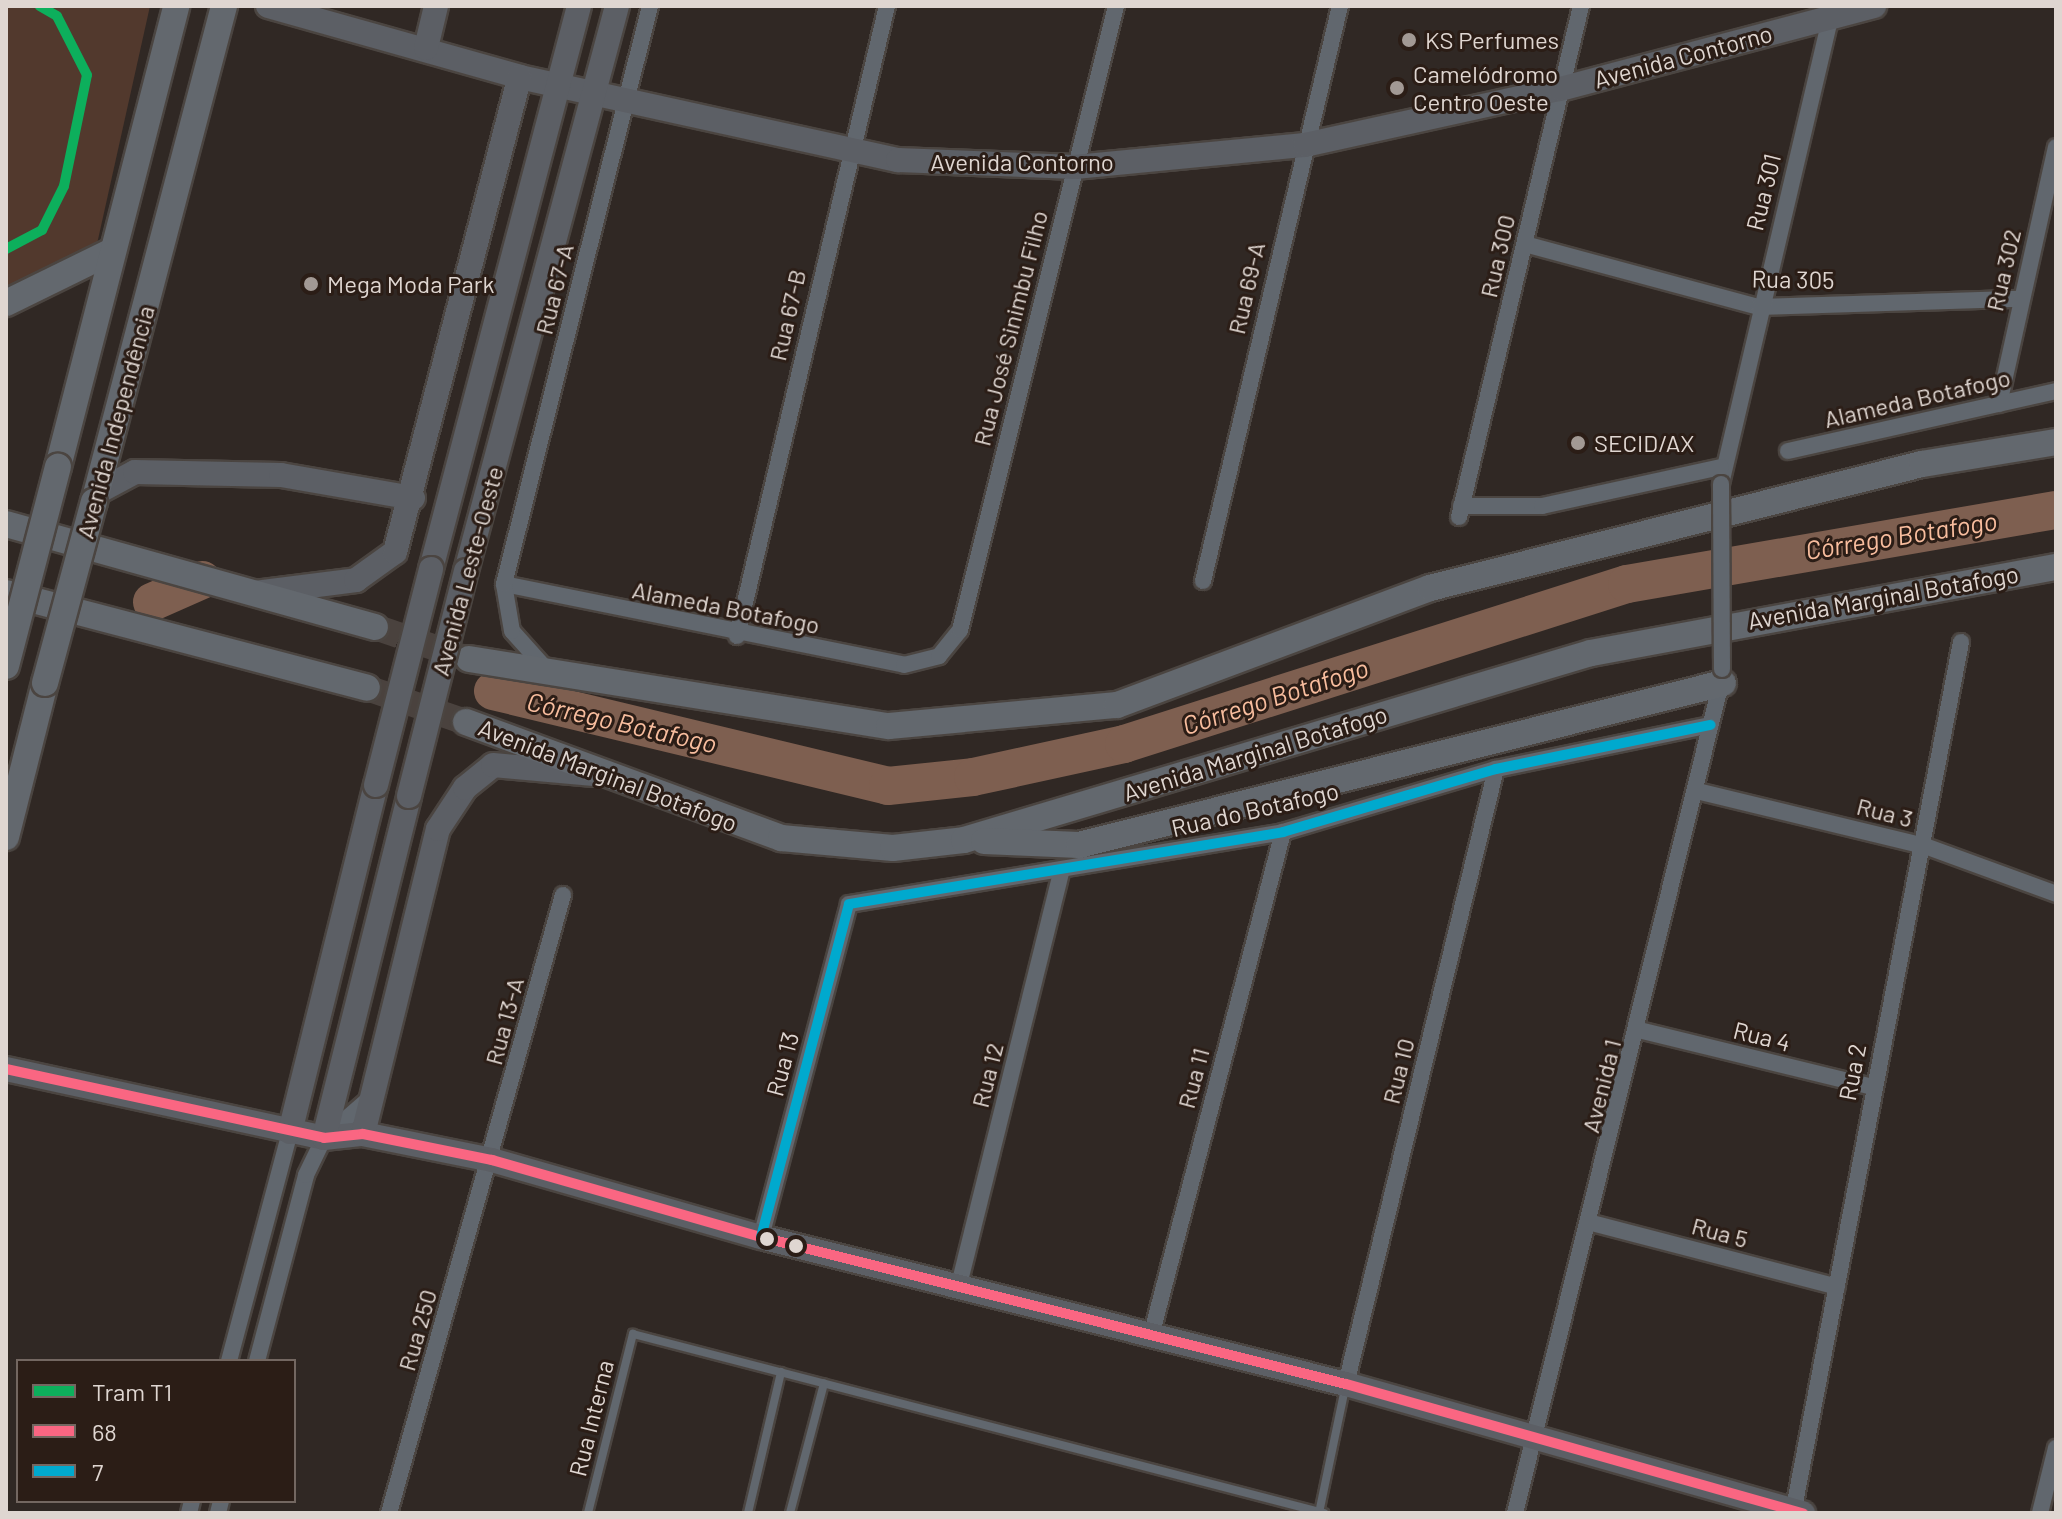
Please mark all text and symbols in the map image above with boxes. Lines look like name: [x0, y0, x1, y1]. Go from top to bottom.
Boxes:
street label: Avenida Contorno: [1591, 18, 1775, 94]
place label: KS Perfumes: [1425, 26, 1559, 54]
marker: KS Perfumes: [1400, 31, 1418, 49]
place label: Camelódromo Centro Oeste: [1413, 60, 1558, 116]
marker: Camelódromo Centro Oeste: [1388, 79, 1406, 97]
street label: Avenida Contorno: [930, 148, 1114, 176]
street label: Rua 301: [1740, 151, 1786, 233]
street label: Rua José Sinimbu Filho: [967, 207, 1053, 449]
street label: Rua 300: [1474, 212, 1520, 300]
street label: Rua 302: [1980, 226, 2026, 314]
street label: Rua 69-A: [1221, 239, 1271, 337]
street label: Rua 67-A: [529, 241, 579, 337]
street label: Rua 305: [1751, 264, 1835, 294]
street label: Rua 67-B: [763, 267, 811, 363]
place label: Mega Moda Park: [327, 270, 494, 298]
marker: Mega Moda Park: [302, 275, 320, 293]
street label: Avenida Independência: [70, 302, 160, 542]
street label: Alameda Botafogo: [1821, 363, 2013, 433]
place label: SECID/AX: [1594, 429, 1694, 457]
marker: SECID/AX: [1569, 434, 1587, 452]
street label: Avenida Leste-Oeste: [425, 463, 509, 679]
water label: Córrego Botafogo: [1803, 504, 1999, 566]
street label: Avenida Marginal Botafogo: [1745, 559, 2021, 635]
street label: Alameda Botafogo: [630, 575, 822, 639]
water label: Córrego Botafogo: [1178, 651, 1372, 741]
water label: Córrego Botafogo: [524, 685, 720, 759]
street label: Avenida Marginal Botafogo: [1120, 699, 1390, 807]
street label: Avenida Marginal Botafogo: [475, 712, 741, 838]
street label: Rua do Botafogo: [1168, 776, 1342, 842]
street label: Rua 3: [1854, 791, 1916, 833]
street label: Rua 13-A: [479, 974, 529, 1068]
street label: Rua 4: [1730, 1015, 1794, 1057]
street label: Rua 13: [760, 1029, 804, 1099]
street label: Rua 10: [1376, 1035, 1420, 1107]
street label: Avenida 1: [1575, 1036, 1627, 1136]
street label: Rua 12: [965, 1040, 1009, 1110]
street label: Rua 2: [1832, 1041, 1872, 1103]
street label: Rua 11: [1171, 1045, 1215, 1111]
street label: Rua 5: [1689, 1211, 1751, 1253]
unlabelled marker: [759, 1231, 775, 1247]
unlabelled marker: [788, 1238, 804, 1254]
street label: Rua 250: [392, 1286, 442, 1374]
street label: Rua Interna: [563, 1357, 619, 1479]
legend: [16, 1359, 296, 1503]
text: Tram T1: [92, 1377, 172, 1406]
text: 68: [92, 1417, 117, 1446]
text: 7: [92, 1457, 103, 1486]

